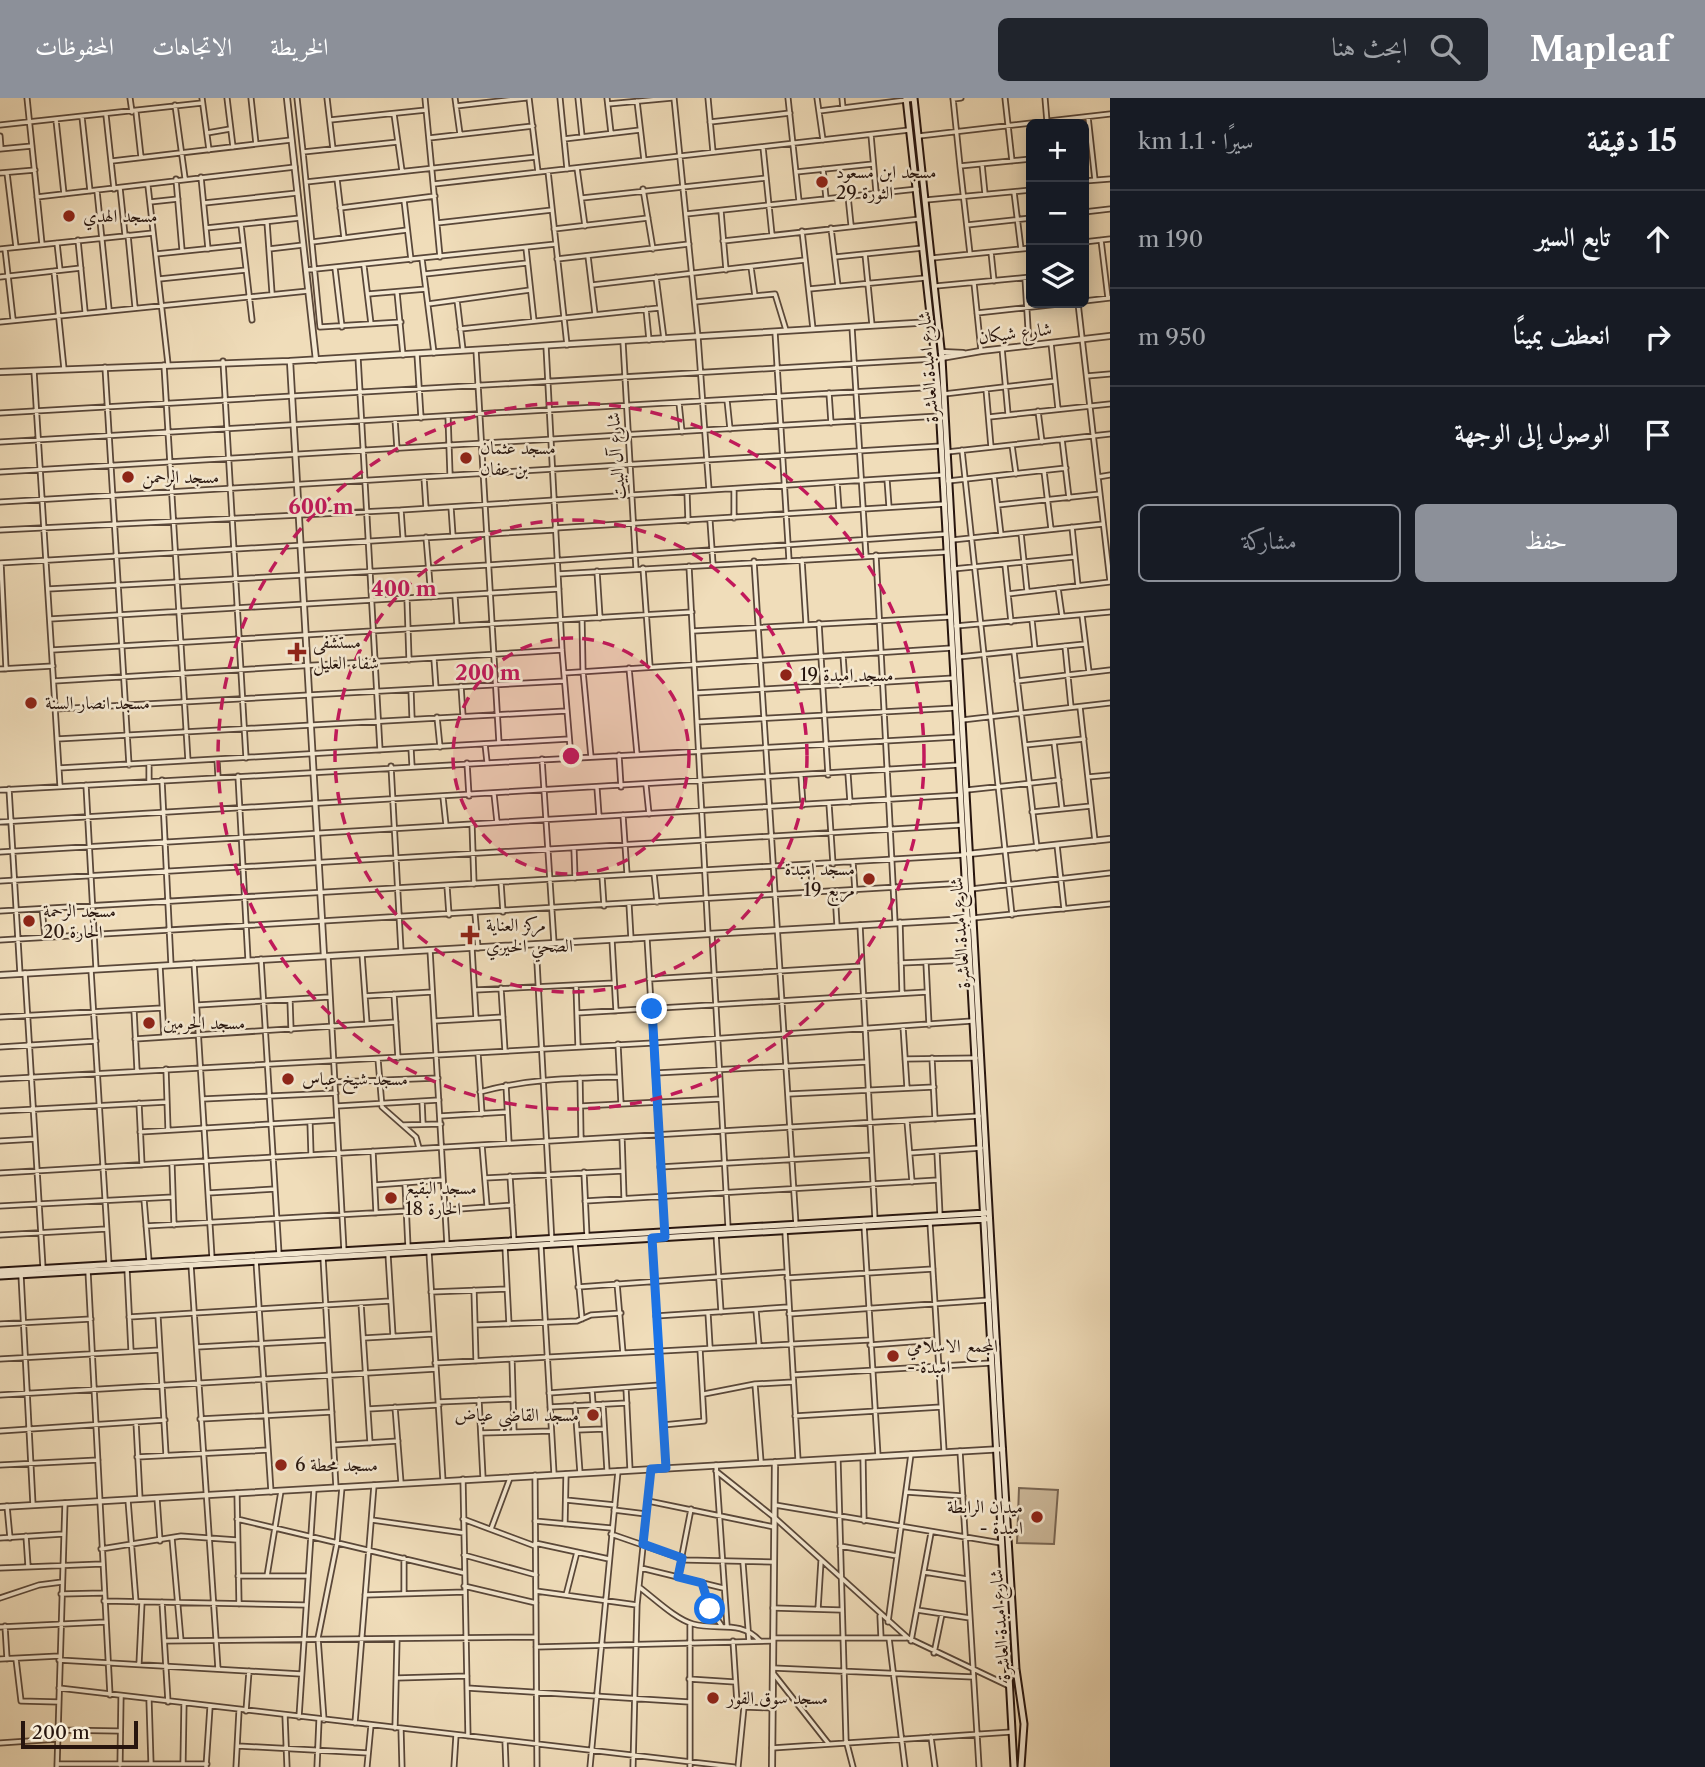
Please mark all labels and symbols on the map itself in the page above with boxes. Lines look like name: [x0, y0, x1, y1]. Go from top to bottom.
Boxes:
place label: مسجد ابن مسعود الثورة 29: [836, 161, 936, 204]
marker: مسجد ابن مسعود الثورة 29: [814, 174, 830, 190]
place label: مسجد الهدي: [83, 205, 158, 231]
marker: مسجد الهدي: [61, 208, 77, 224]
street label: شارع امبدة العاشرة: [913, 310, 947, 424]
street label: شارع شيكان: [977, 318, 1053, 352]
street label: شارع آل البيت: [602, 411, 634, 500]
place label: مسجد عثمان بن عفان: [480, 437, 556, 480]
marker: مسجد عثمان بن عفان: [458, 450, 474, 466]
place label: مسجد الرحمن: [142, 466, 219, 489]
marker: مسجد الرحمن: [120, 469, 136, 485]
text: 600 m: [288, 494, 354, 519]
text: 400 m: [371, 576, 437, 601]
place label: مستشفى شفاء العليل: [313, 631, 379, 676]
marker: مستشفى شفاء العليل: [287, 642, 307, 662]
text: 200 m: [455, 660, 521, 685]
place label: مسجد امبدة 19: [800, 664, 893, 686]
marker: مسجد امبدة 19: [778, 667, 794, 683]
place label: مسجد انصار السنة: [45, 692, 150, 714]
marker: مسجد انصار السنة: [23, 695, 39, 711]
centre of rings: [559, 744, 583, 768]
place label: مسجد امبدة مربع 19: [784, 858, 855, 906]
marker: مسجد امبدة مربع 19: [861, 871, 877, 887]
street label: شارع امبدة العاشرة: [945, 876, 979, 990]
place label: مسجد الرحمة الحارة 20: [43, 900, 116, 943]
marker: مسجد الرحمة الحارة 20: [21, 913, 37, 929]
place label: مركز العناية الصحي الخيري: [486, 914, 573, 963]
marker: مركز العناية الصحي الخيري: [460, 925, 480, 945]
route end: [636, 993, 667, 1024]
place label: مسجد الحرمين: [163, 1012, 245, 1035]
marker: مسجد الحرمين: [141, 1015, 157, 1031]
place label: مسجد شيخ عباس: [302, 1068, 408, 1095]
marker: مسجد شيخ عباس: [280, 1071, 296, 1087]
place label: مسجد البقيع الحارة 18: [405, 1177, 477, 1220]
marker: مسجد البقيع الحارة 18: [383, 1190, 399, 1206]
place label: المجمع الاسلامي - امبدة: [907, 1335, 998, 1378]
marker: المجمع الاسلامي - امبدة: [885, 1348, 901, 1364]
place label: مسجد القاضي عياض: [454, 1404, 579, 1432]
marker: مسجد القاضي عياض: [585, 1407, 601, 1423]
place label: مسجد محطة 6: [295, 1454, 378, 1476]
marker: مسجد محطة 6: [273, 1457, 289, 1473]
place label: ميدان الرابطة - امبدة: [947, 1496, 1023, 1539]
marker: ميدان الرابطة - امبدة: [1029, 1509, 1045, 1525]
street label: شارع امبدة العاشرة: [985, 1568, 1019, 1682]
route start: [694, 1593, 725, 1624]
place label: مسجد سوق الفور: [725, 1687, 828, 1709]
marker: مسجد سوق الفور: [705, 1690, 721, 1706]
scale bar: [21, 1718, 138, 1750]

